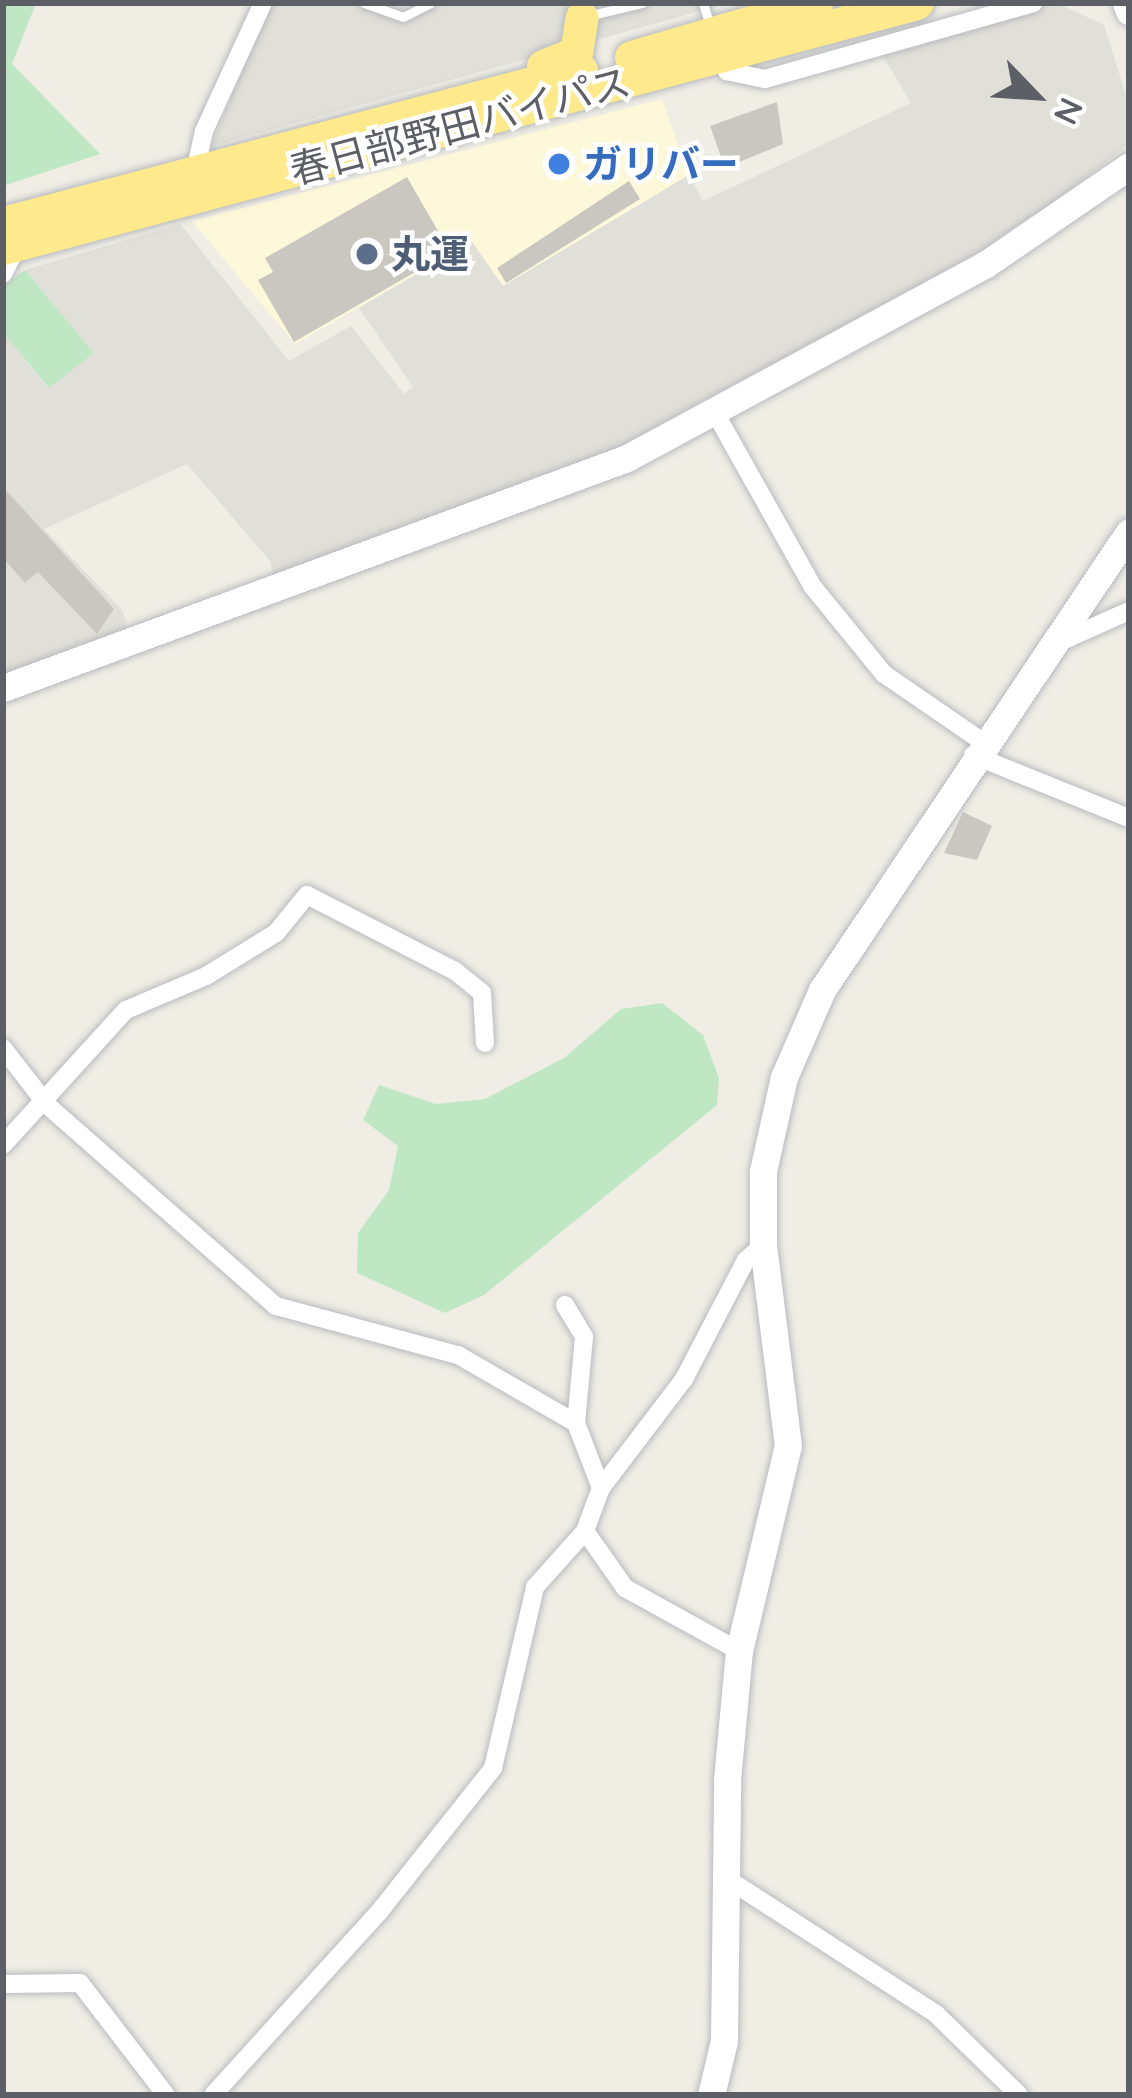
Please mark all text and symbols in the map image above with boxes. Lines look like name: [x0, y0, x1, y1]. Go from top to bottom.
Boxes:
north arrow: [976, 36, 1096, 156]
street label: 春日部野田バイパス: [284, 58, 636, 194]
text: N: [1045, 92, 1093, 131]
place label: ガリバー: [583, 141, 739, 187]
marker: ガリバー: [546, 151, 572, 177]
place label: 丸運: [391, 231, 469, 277]
marker: 丸運: [354, 241, 380, 267]

